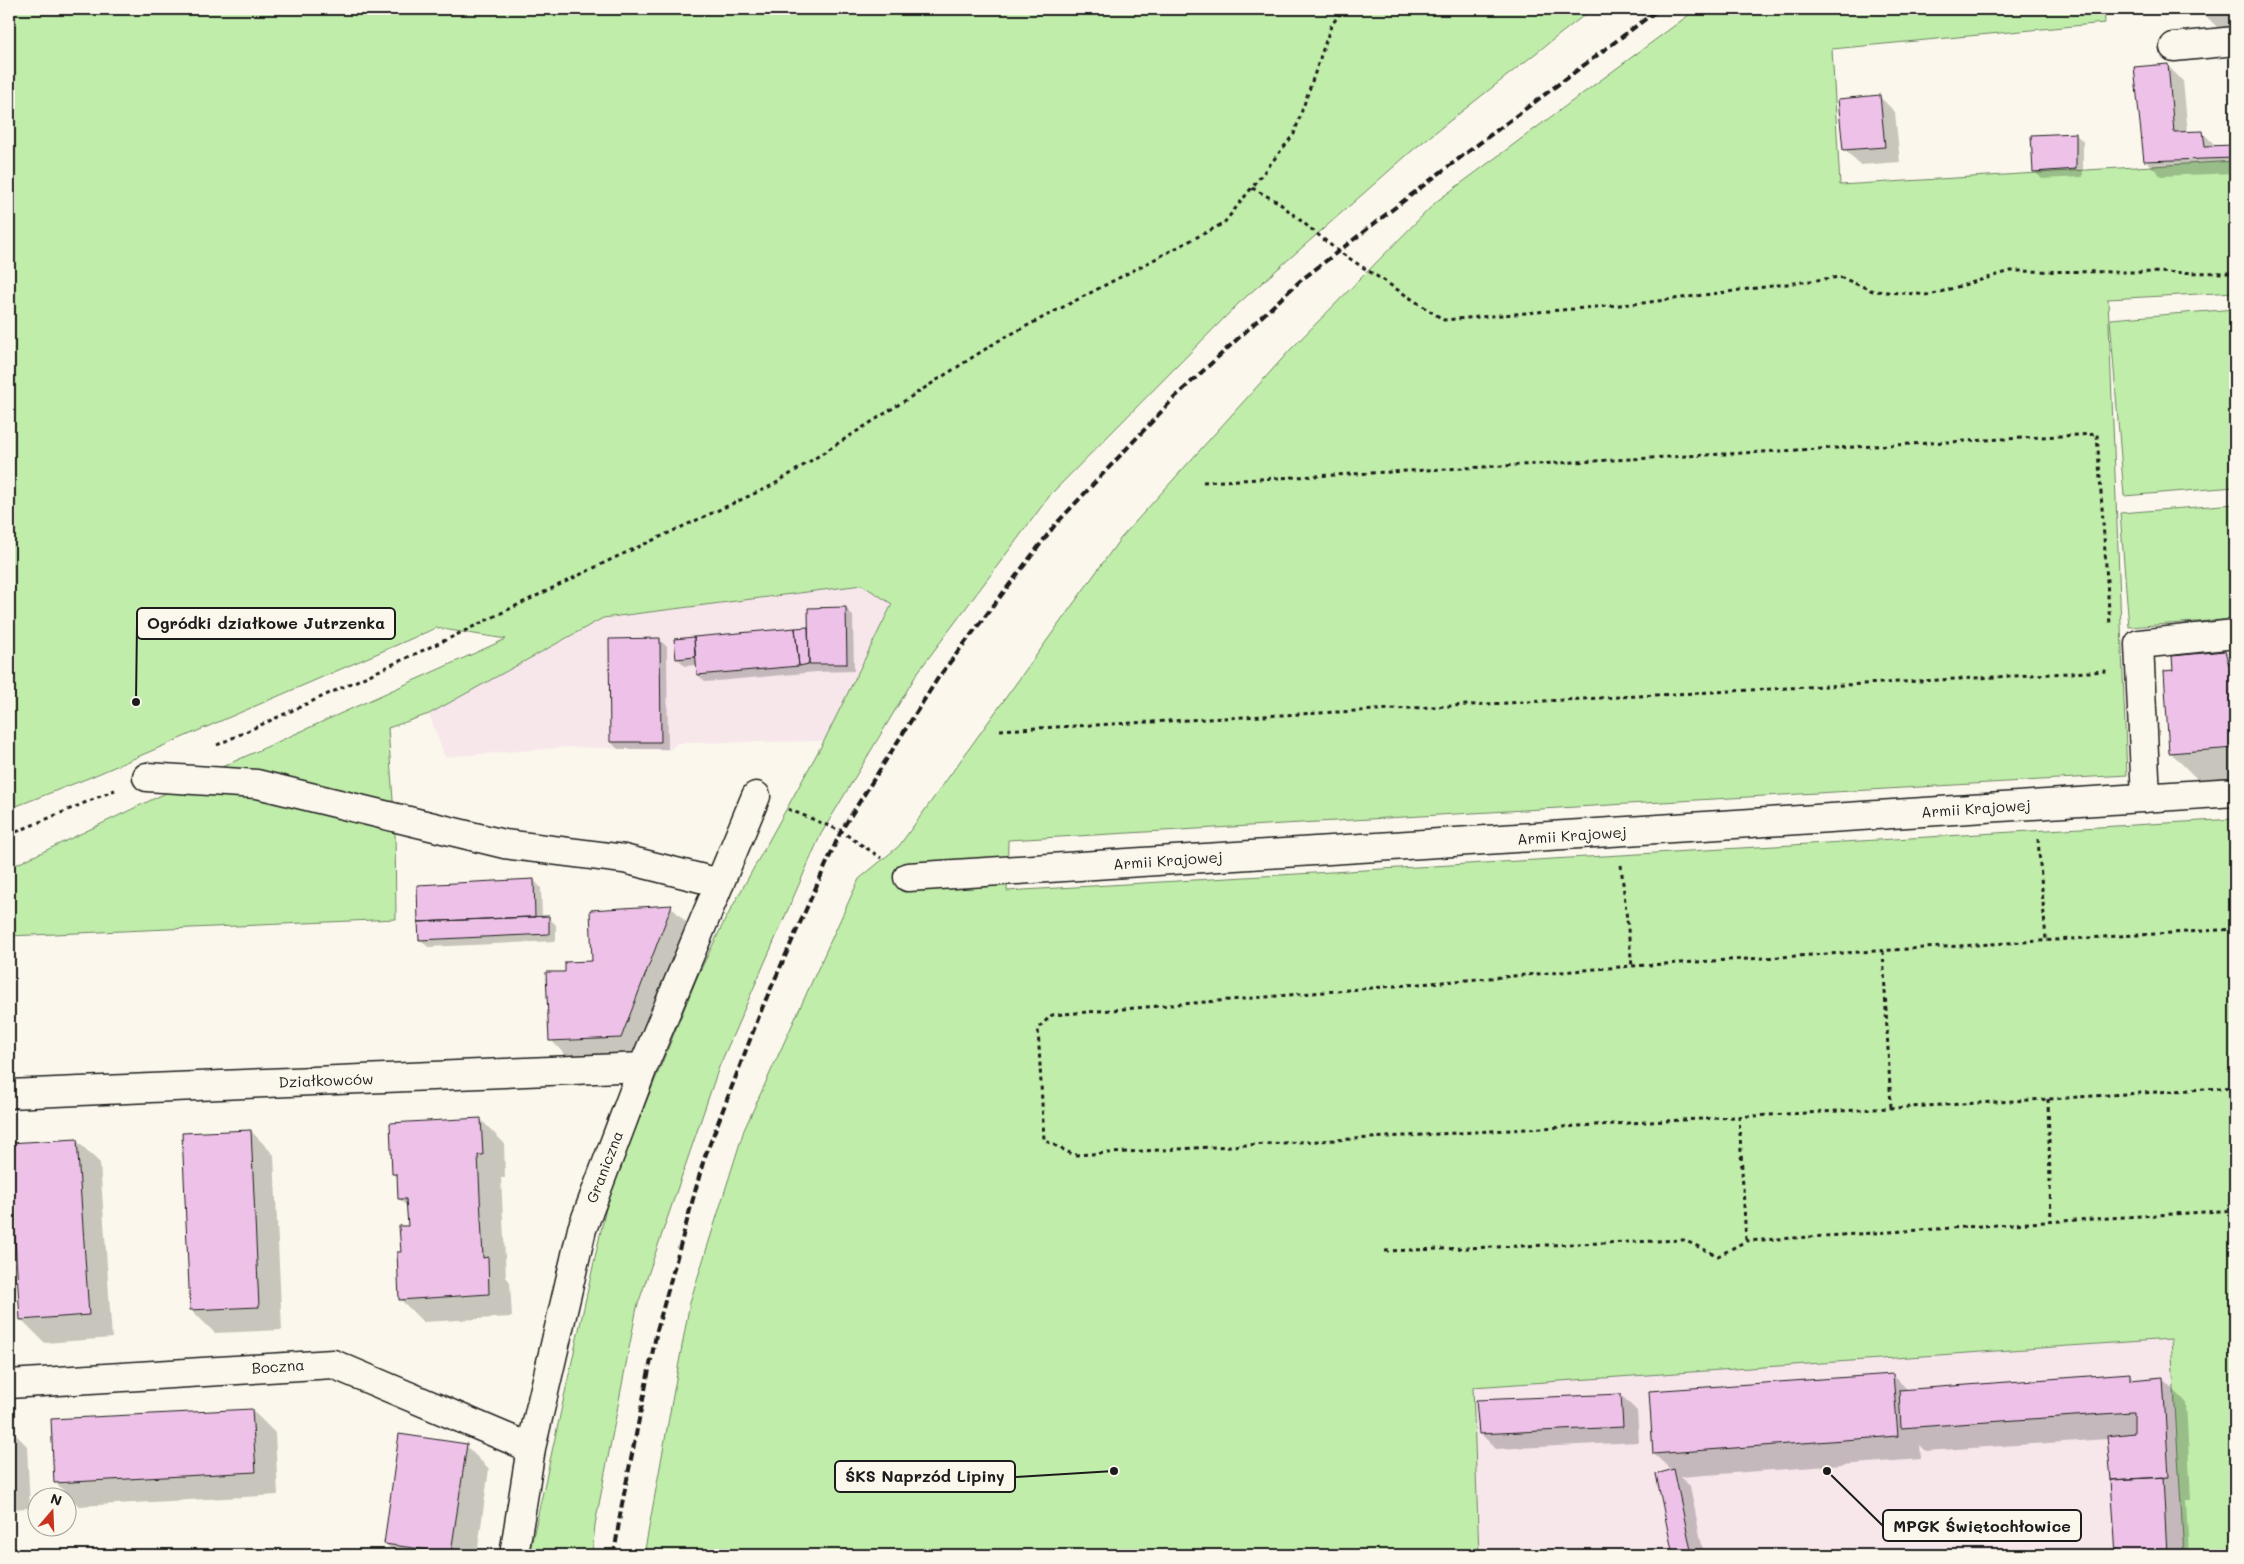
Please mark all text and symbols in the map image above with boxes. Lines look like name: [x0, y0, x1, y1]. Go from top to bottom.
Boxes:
callout: Ogródki działkowe Jutrzenka: [137, 608, 395, 639]
text: Ogródki działkowe Jutrzenka: [147, 612, 385, 633]
street label: Armii Krajowej: [1920, 794, 2031, 822]
street label: Armii Krajowej: [1516, 821, 1627, 849]
street label: Armii Krajowej: [1112, 846, 1223, 874]
street label: Działkowców: [278, 1068, 374, 1092]
street label: Graniczna: [581, 1128, 627, 1206]
street label: Boczna: [251, 1354, 305, 1378]
callout: ŚKS Naprzód Lipiny: [835, 1461, 1015, 1492]
text: ŚKS Naprzód Lipiny: [845, 1465, 1005, 1486]
north arrow: [28, 1486, 78, 1536]
text: N: [48, 1489, 65, 1510]
callout: MPGK Świętochłowice: [1883, 1510, 2081, 1541]
text: MPGK Świętochłowice: [1893, 1515, 2071, 1536]

